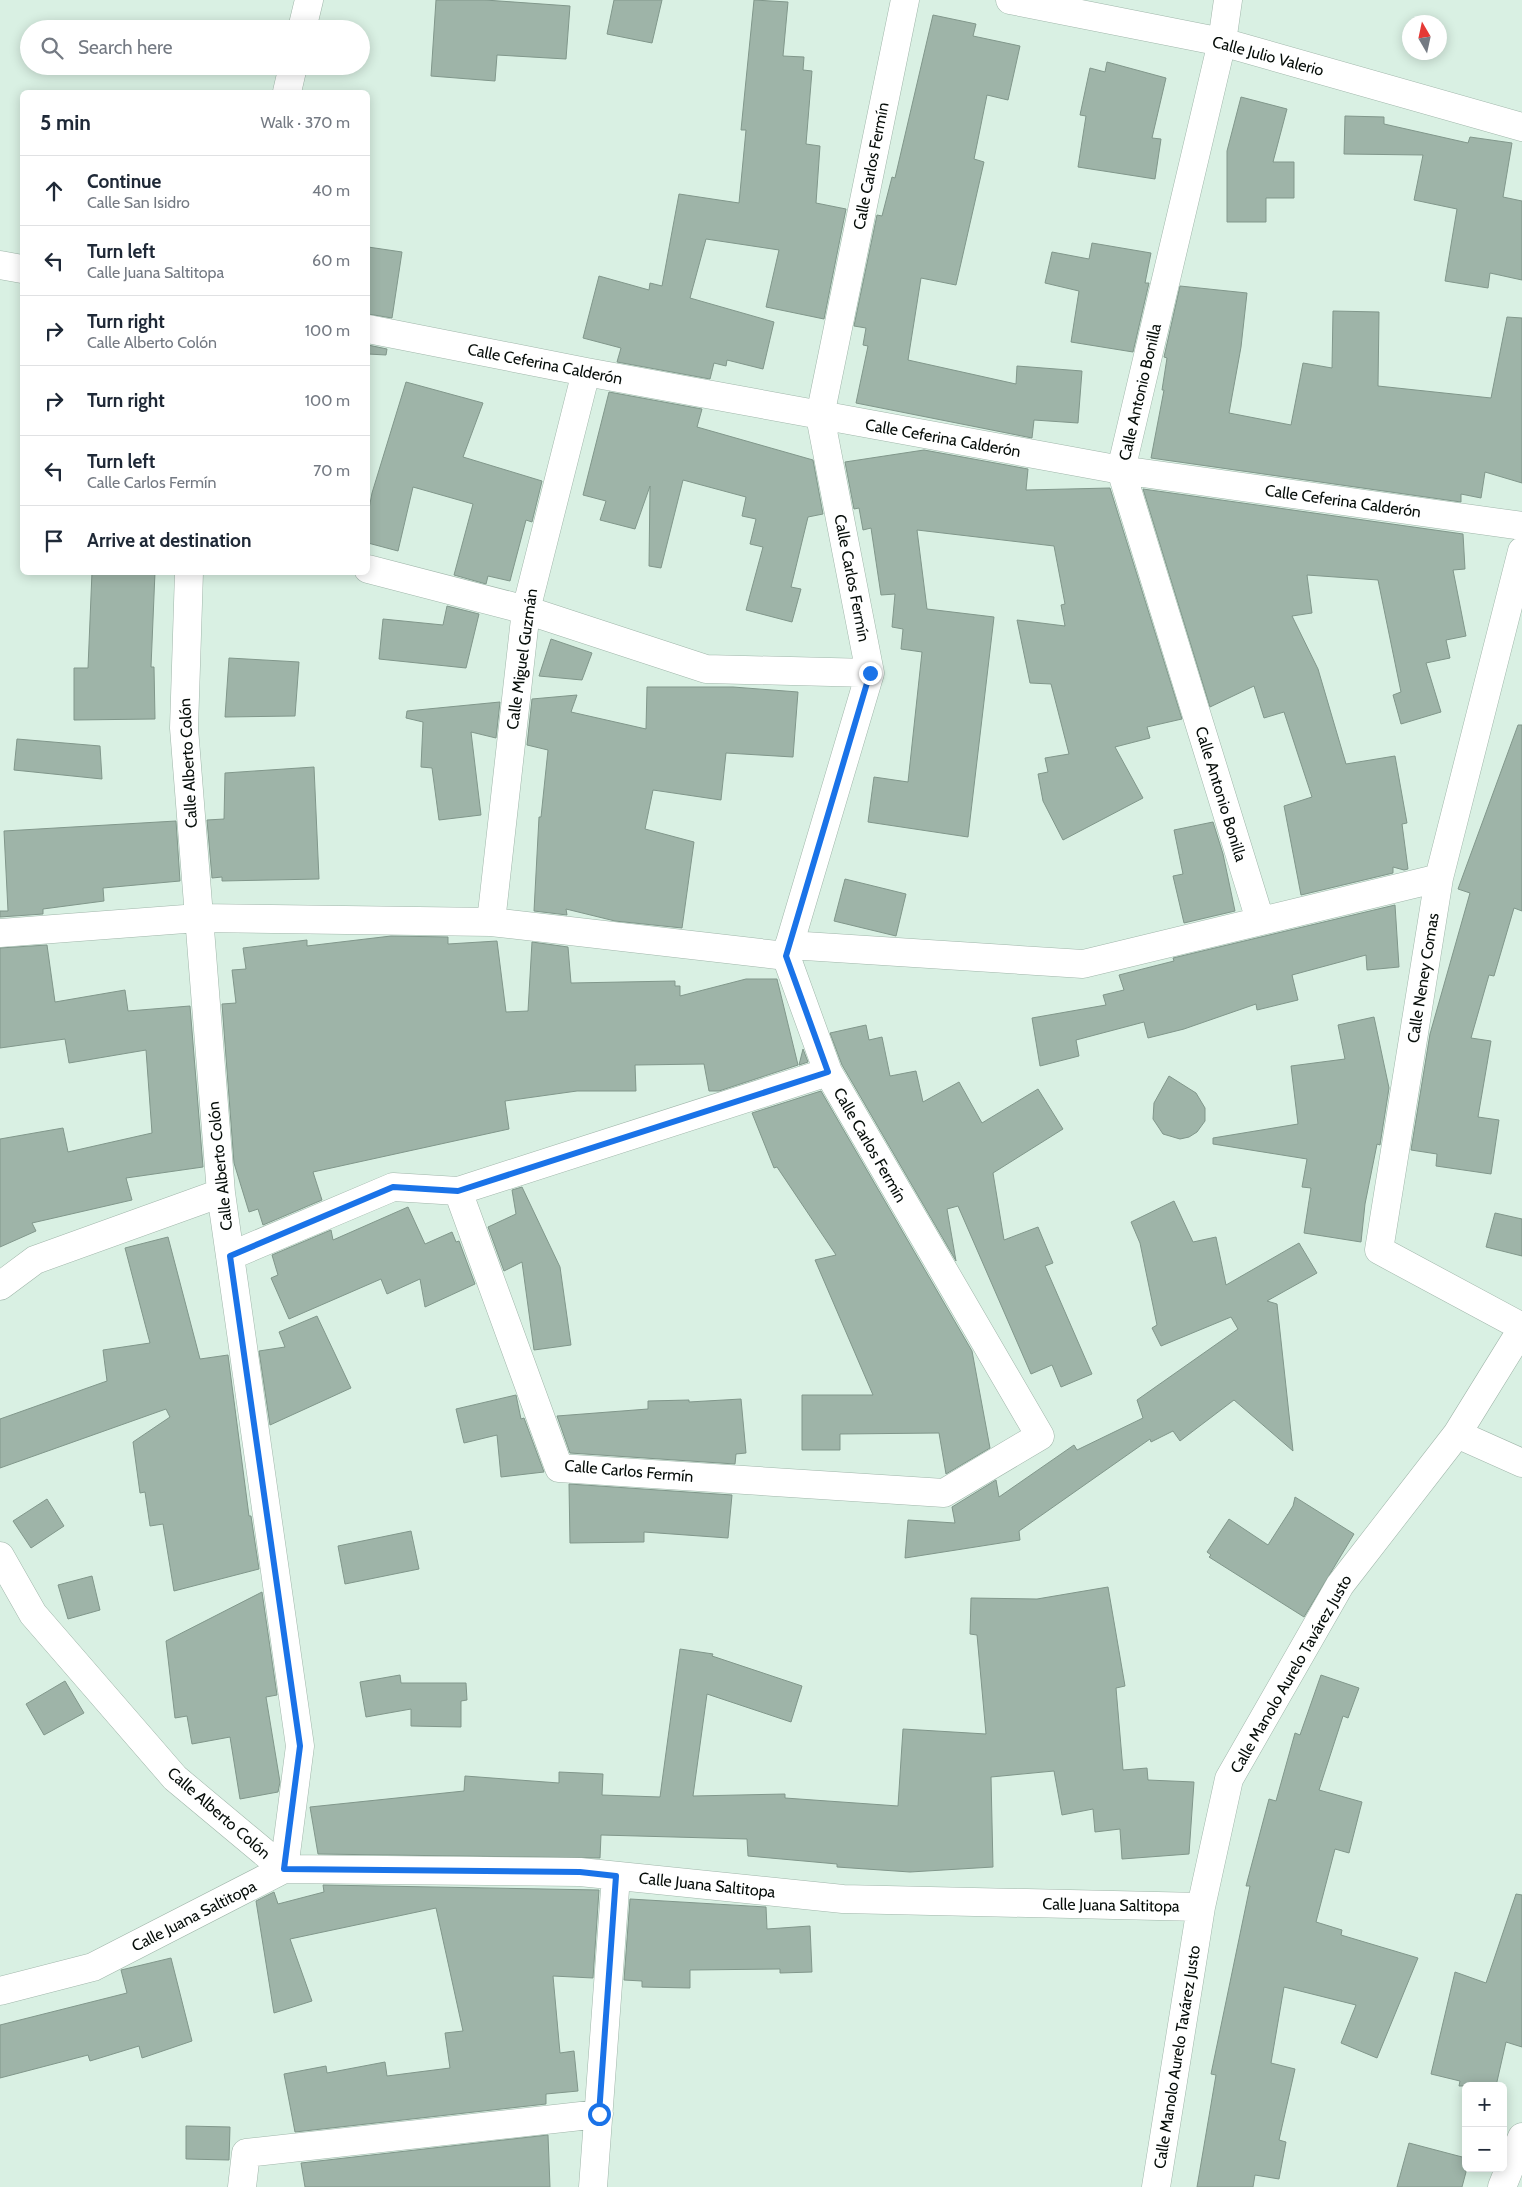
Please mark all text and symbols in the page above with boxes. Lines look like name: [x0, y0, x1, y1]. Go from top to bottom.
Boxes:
north arrow: [1402, 15, 1447, 60]
search box: [20, 20, 370, 75]
street label: Calle Julio Valerio: [1210, 32, 1326, 80]
icon: search: [38, 34, 66, 62]
text: Search here: [78, 36, 172, 59]
street label: Calle Carlos Fermín: [849, 101, 893, 231]
text: 5 min: [40, 110, 91, 135]
text: Walk · 370 m: [261, 113, 350, 132]
text: Continue: [87, 170, 161, 193]
icon: ahead: [40, 177, 68, 205]
text: 40 m: [312, 181, 350, 200]
text: Calle San Isidro: [87, 193, 190, 212]
text: Turn left: [87, 240, 155, 263]
icon: left: [40, 247, 68, 275]
text: 60 m: [312, 251, 350, 270]
text: Calle Juana Saltitopa: [87, 263, 224, 282]
text: Turn right: [87, 310, 165, 333]
icon: right: [40, 317, 68, 345]
text: 100 m: [305, 321, 350, 340]
street label: Calle Antonio Bonilla: [1115, 321, 1165, 462]
text: Calle Alberto Colón: [87, 333, 217, 352]
street label: Calle Ceferina Calderón: [466, 340, 624, 388]
icon: right: [40, 387, 68, 415]
text: Turn right: [87, 389, 165, 412]
text: 100 m: [305, 391, 350, 410]
street label: Calle Ceferina Calderón: [864, 415, 1022, 461]
text: Turn left: [87, 450, 155, 473]
icon: left: [40, 457, 68, 485]
text: 70 m: [313, 461, 350, 480]
text: Calle Carlos Fermín: [87, 473, 216, 492]
street label: Calle Ceferina Calderón: [1264, 481, 1422, 521]
street label: Calle Carlos Fermín: [830, 513, 874, 643]
icon: arrive: [40, 527, 68, 555]
text: Arrive at destination: [87, 529, 251, 552]
street label: Calle Miguel Guzmán: [503, 587, 541, 731]
route end: [859, 662, 882, 685]
street label: Calle Alberto Colón: [175, 698, 201, 828]
street label: Calle Antonio Bonilla: [1191, 724, 1251, 864]
street label: Calle Neney Comas: [1403, 911, 1443, 1044]
street label: Calle Carlos Fermín: [829, 1084, 911, 1206]
street label: Calle Alberto Colón: [204, 1100, 236, 1232]
street label: Calle Carlos Fermín: [564, 1456, 694, 1486]
street label: Calle Manolo Aurelo Tavárez Justo: [1226, 1571, 1356, 1777]
street label: Calle Alberto Colón: [164, 1763, 274, 1863]
street label: Calle Juana Saltitopa: [638, 1868, 777, 1902]
street label: Calle Juana Saltitopa: [129, 1876, 260, 1956]
street label: Calle Juana Saltitopa: [1042, 1894, 1180, 1916]
street label: Calle Manolo Aurelo Tavárez Justo: [1150, 1944, 1204, 2170]
map controls: [1462, 2082, 1507, 2172]
button: +: [1462, 2082, 1507, 2127]
route start: [588, 2103, 611, 2126]
button: −: [1462, 2127, 1507, 2172]

